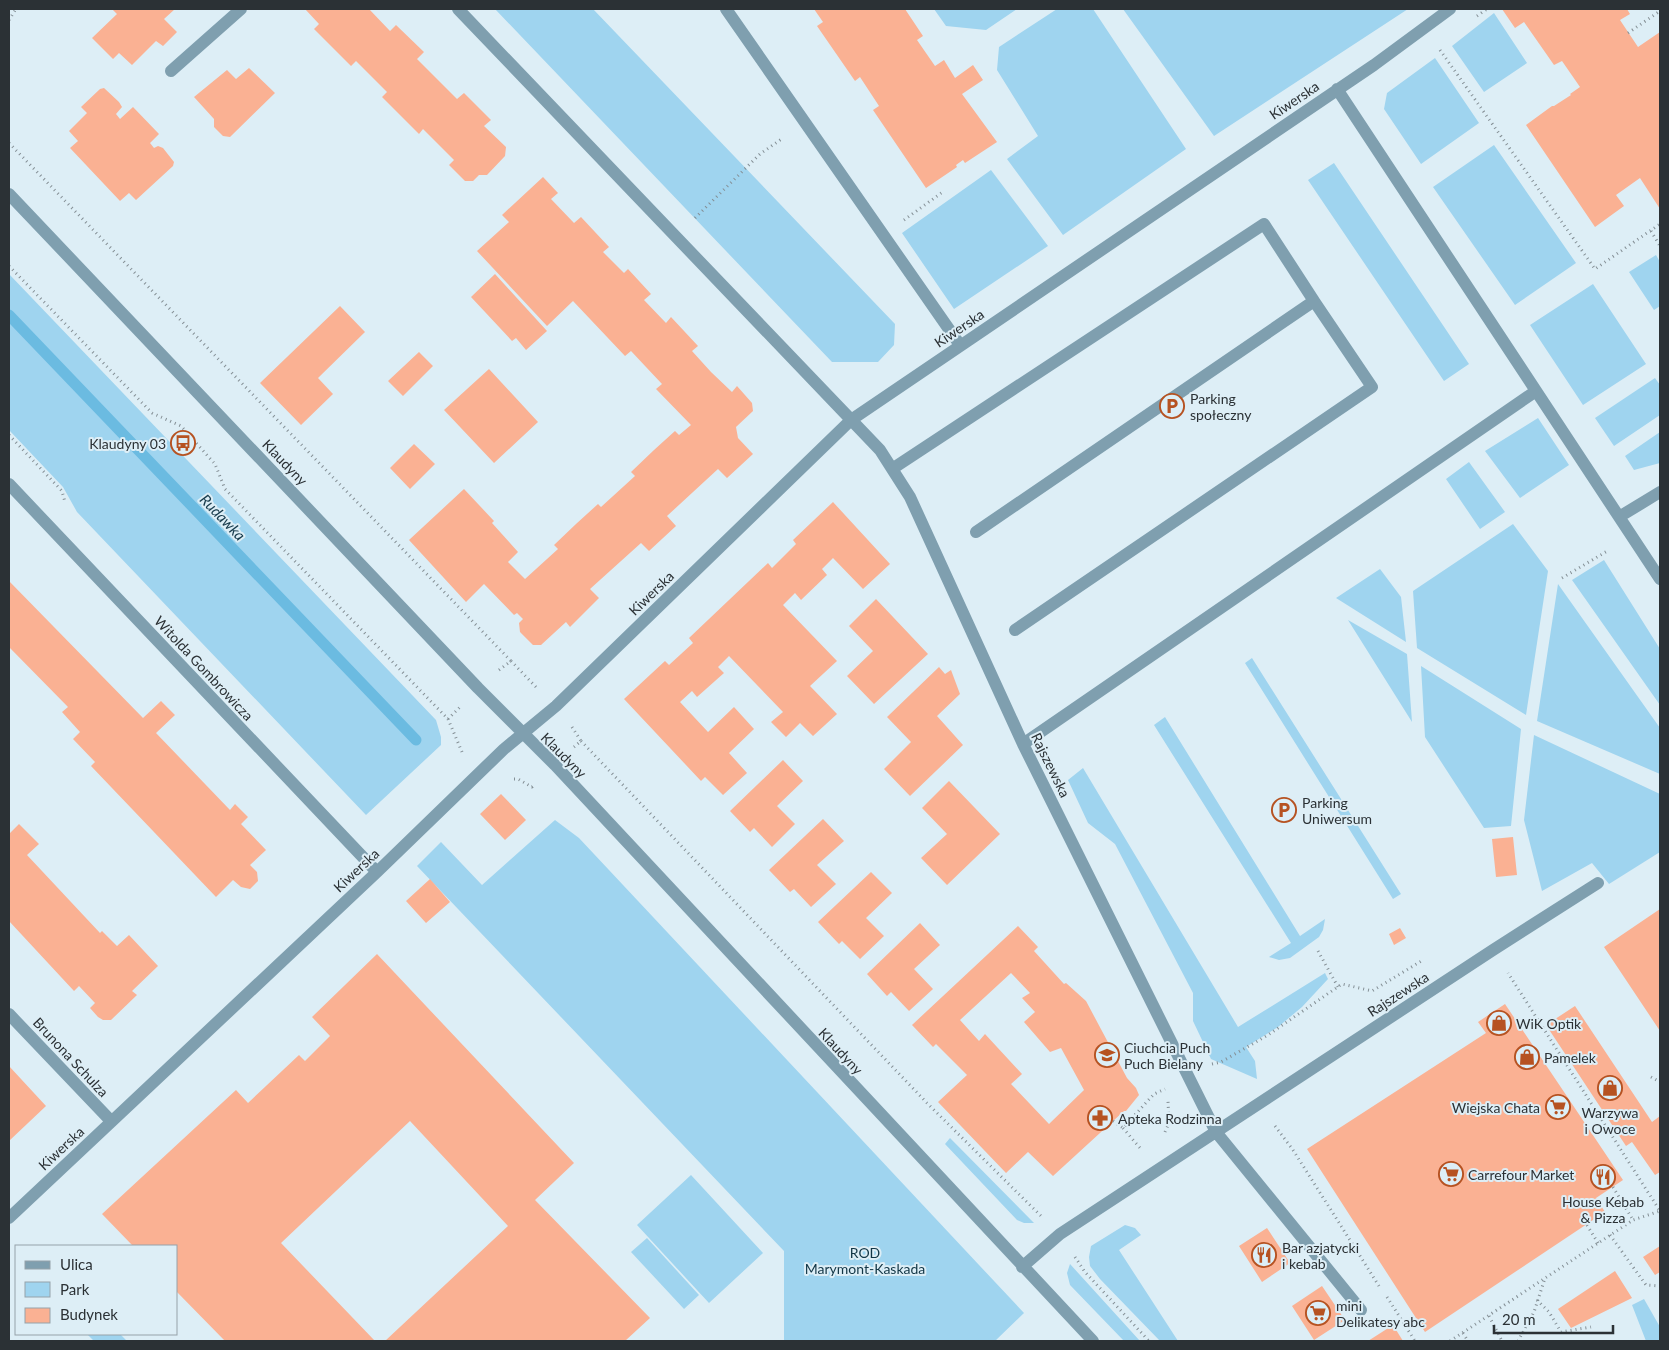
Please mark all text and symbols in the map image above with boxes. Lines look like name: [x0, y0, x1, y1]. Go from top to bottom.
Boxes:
street label: Kiwerska: [1266, 77, 1322, 123]
street label: Kiwerska: [931, 305, 987, 351]
place label: Parking społeczny: [1190, 390, 1252, 423]
parking icon: Parking społeczny: [1159, 393, 1185, 419]
bus stop icon: Klaudyny 03: [170, 430, 196, 456]
place label: Klaudyny 03: [89, 435, 166, 452]
street label: Klaudyny: [259, 435, 312, 489]
water label: Rudawka: [197, 490, 250, 544]
street label: Kiwerska: [625, 567, 677, 619]
street label: Witolda Gombrowicza: [151, 612, 257, 724]
street label: Klaudyny: [538, 729, 591, 782]
street label: Rajszewska: [1028, 730, 1074, 800]
place label: Parking Uniwersum: [1302, 794, 1372, 827]
parking icon: Parking Uniwersum: [1271, 797, 1297, 823]
street label: Kiwerska: [330, 845, 382, 895]
street label: Rajszewska: [1364, 968, 1432, 1020]
shop icon: WiK Optik: [1486, 1010, 1512, 1036]
street label: Brunona Schulza: [30, 1014, 112, 1100]
place label: WiK Optik: [1516, 1015, 1582, 1032]
street label: Klaudyny: [815, 1024, 867, 1078]
place label: Ciuchcia Puch Puch Bielany: [1124, 1039, 1210, 1072]
school or university icon: Ciuchcia Puch Puch Bielany: [1094, 1042, 1120, 1068]
shop icon: Pamelek: [1514, 1044, 1540, 1070]
place label: Pamelek: [1544, 1049, 1597, 1066]
shop icon: Warzywa i Owoce: [1597, 1075, 1623, 1101]
supermarket icon: Wiejska Chata: [1545, 1094, 1571, 1120]
place label: Wiejska Chata: [1452, 1099, 1540, 1116]
place label: Warzywa i Owoce: [1581, 1104, 1639, 1137]
pharmacy icon: Apteka Rodzinna: [1087, 1105, 1113, 1131]
place label: Apteka Rodzinna: [1118, 1110, 1222, 1127]
street label: Kiwerska: [35, 1123, 87, 1173]
supermarket icon: Carrefour Market: [1438, 1161, 1464, 1187]
restaurant icon: House Kebab & Pizza: [1590, 1164, 1616, 1190]
place label: Carrefour Market: [1468, 1166, 1574, 1183]
place label: House Kebab & Pizza: [1562, 1193, 1644, 1226]
place label: Bar azjatycki i kebab: [1282, 1239, 1359, 1272]
restaurant icon: Bar azjatycki i kebab: [1251, 1242, 1277, 1268]
park label: ROD Marymont-Kaskada: [805, 1244, 925, 1277]
legend: [15, 1245, 178, 1335]
text: Ulica: [60, 1255, 93, 1273]
text: Park: [60, 1280, 90, 1298]
place label: mini Delikatesy abc: [1336, 1297, 1425, 1330]
supermarket icon: mini Delikatesy abc: [1305, 1300, 1331, 1326]
scale bar: [1494, 1302, 1613, 1334]
text: Budynek: [60, 1305, 118, 1323]
text: 20 m: [1502, 1310, 1536, 1328]

